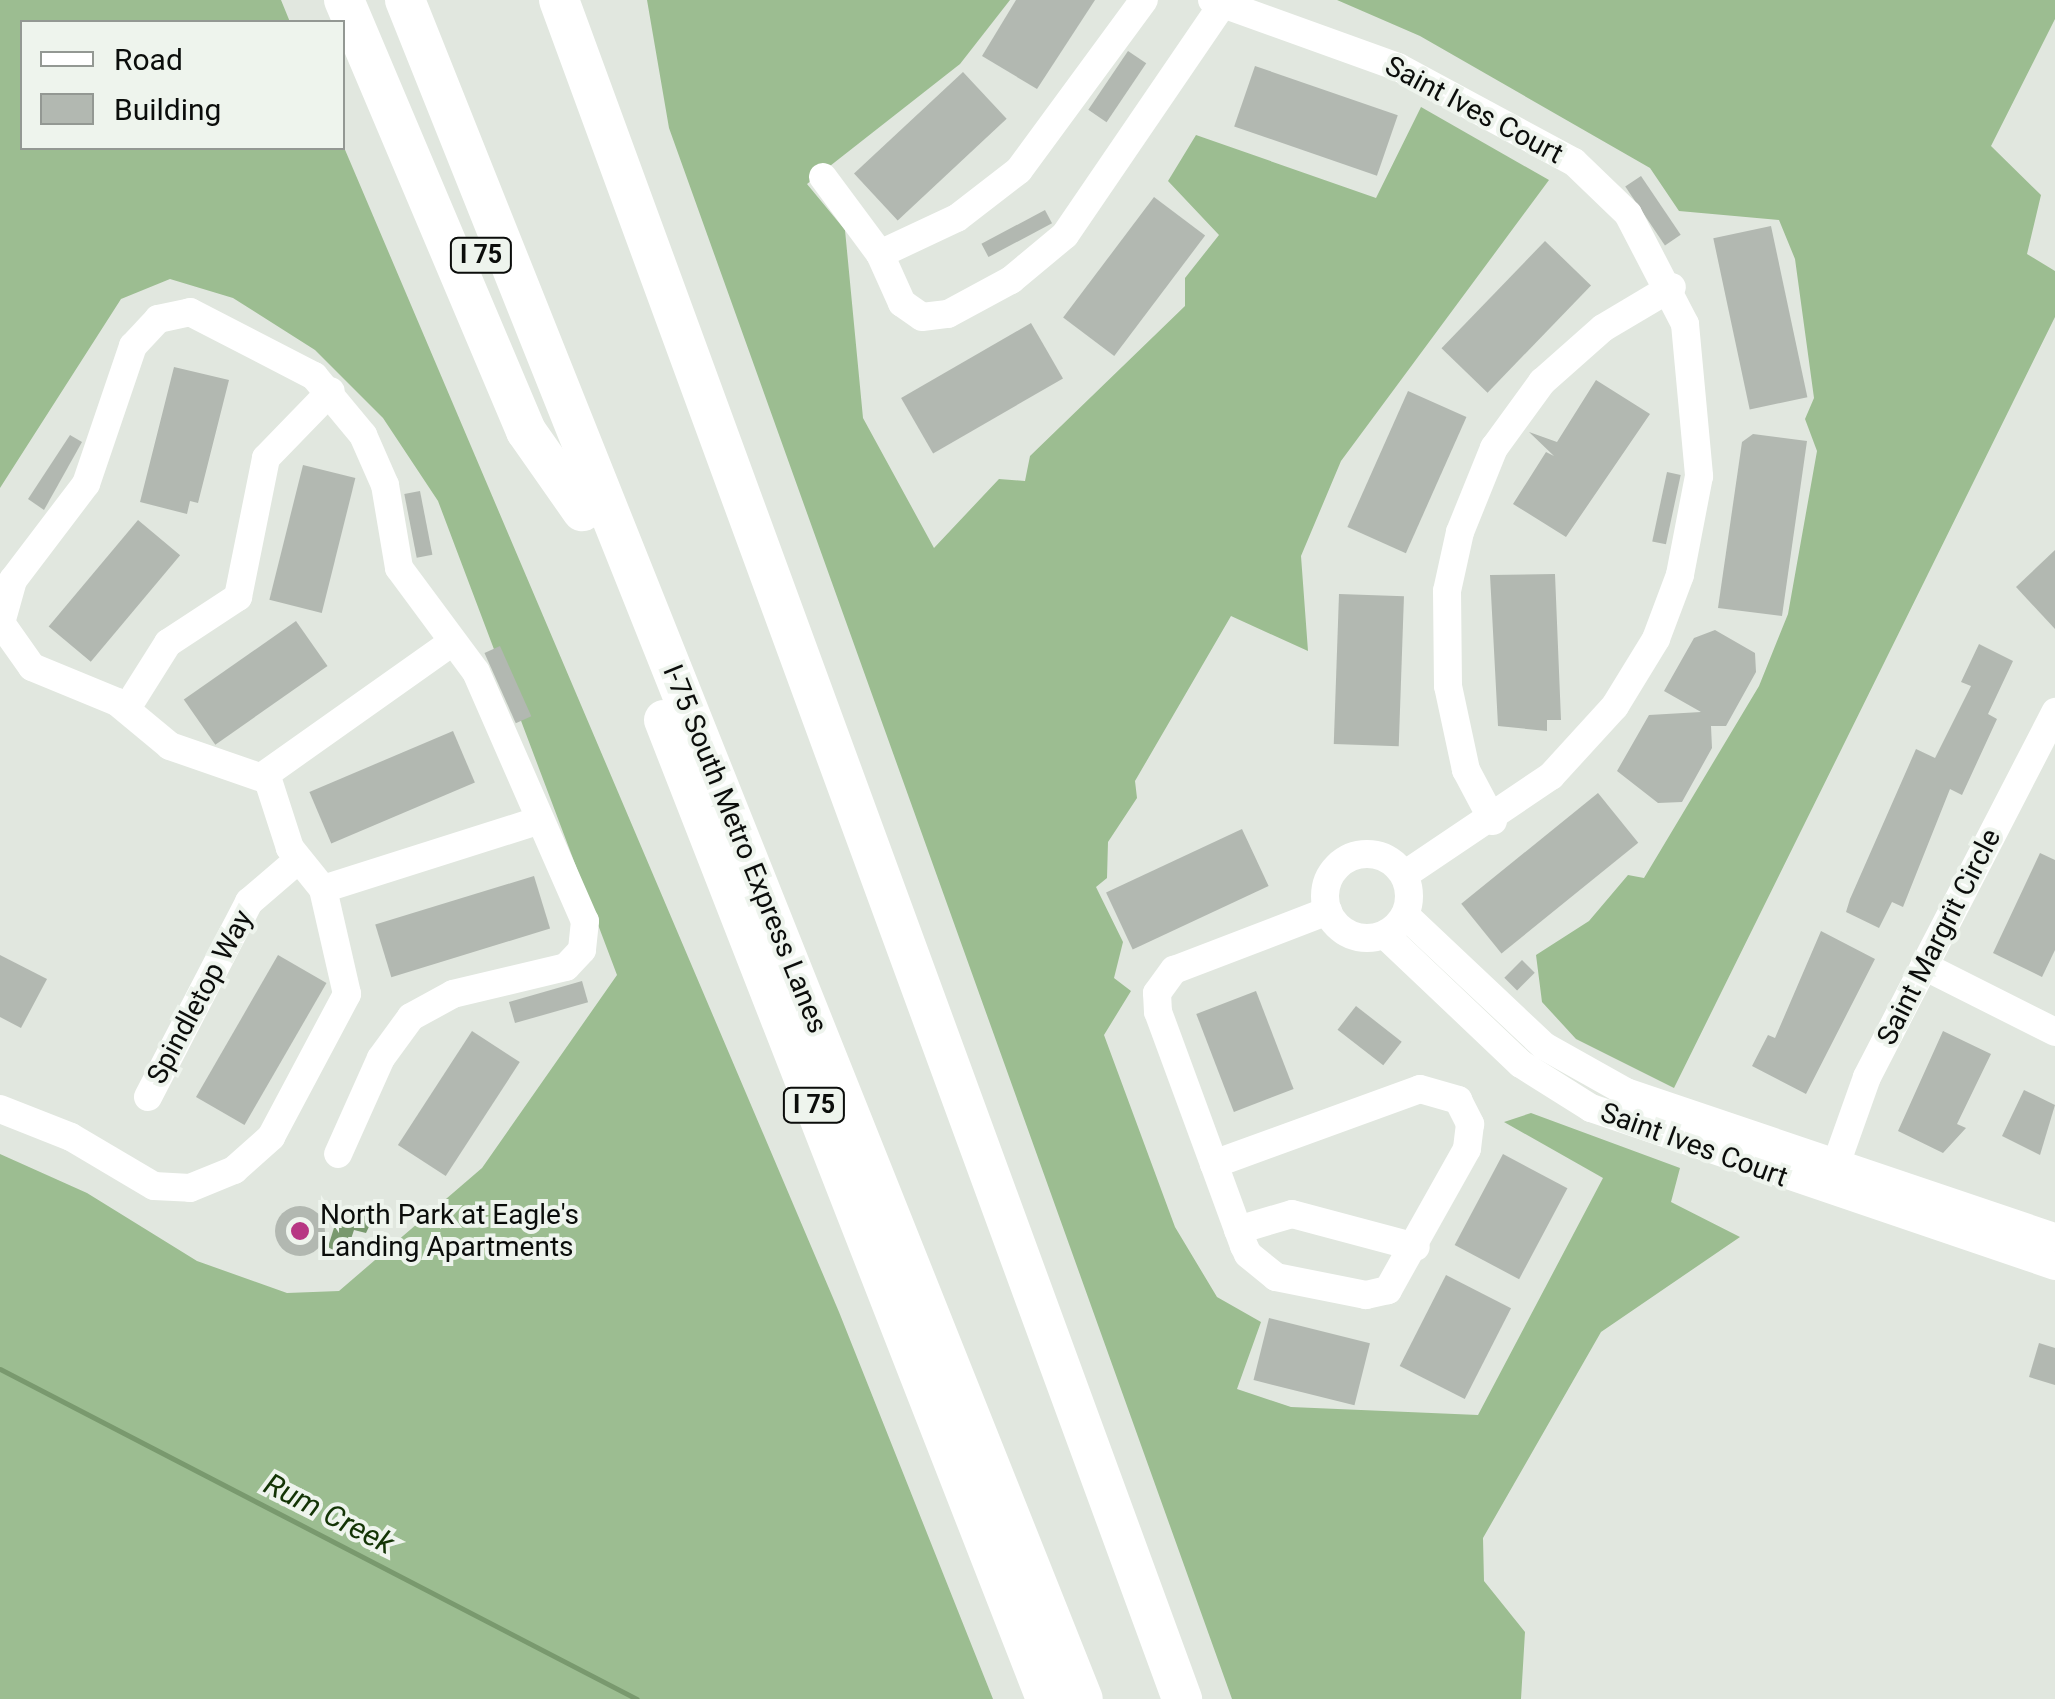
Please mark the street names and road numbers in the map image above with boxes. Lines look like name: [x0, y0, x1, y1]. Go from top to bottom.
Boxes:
street label: Saint Ives Court: [1379, 49, 1569, 171]
road number: I 75: [448, 235, 514, 275]
street label: I-75 South Metro Express Lanes: [656, 660, 834, 1038]
street label: Saint Margrit Circle: [1870, 823, 2008, 1051]
street label: Spindletop Way: [140, 904, 260, 1090]
road number: I 75: [782, 1085, 846, 1125]
street label: Saint Ives Court: [1596, 1096, 1792, 1194]

